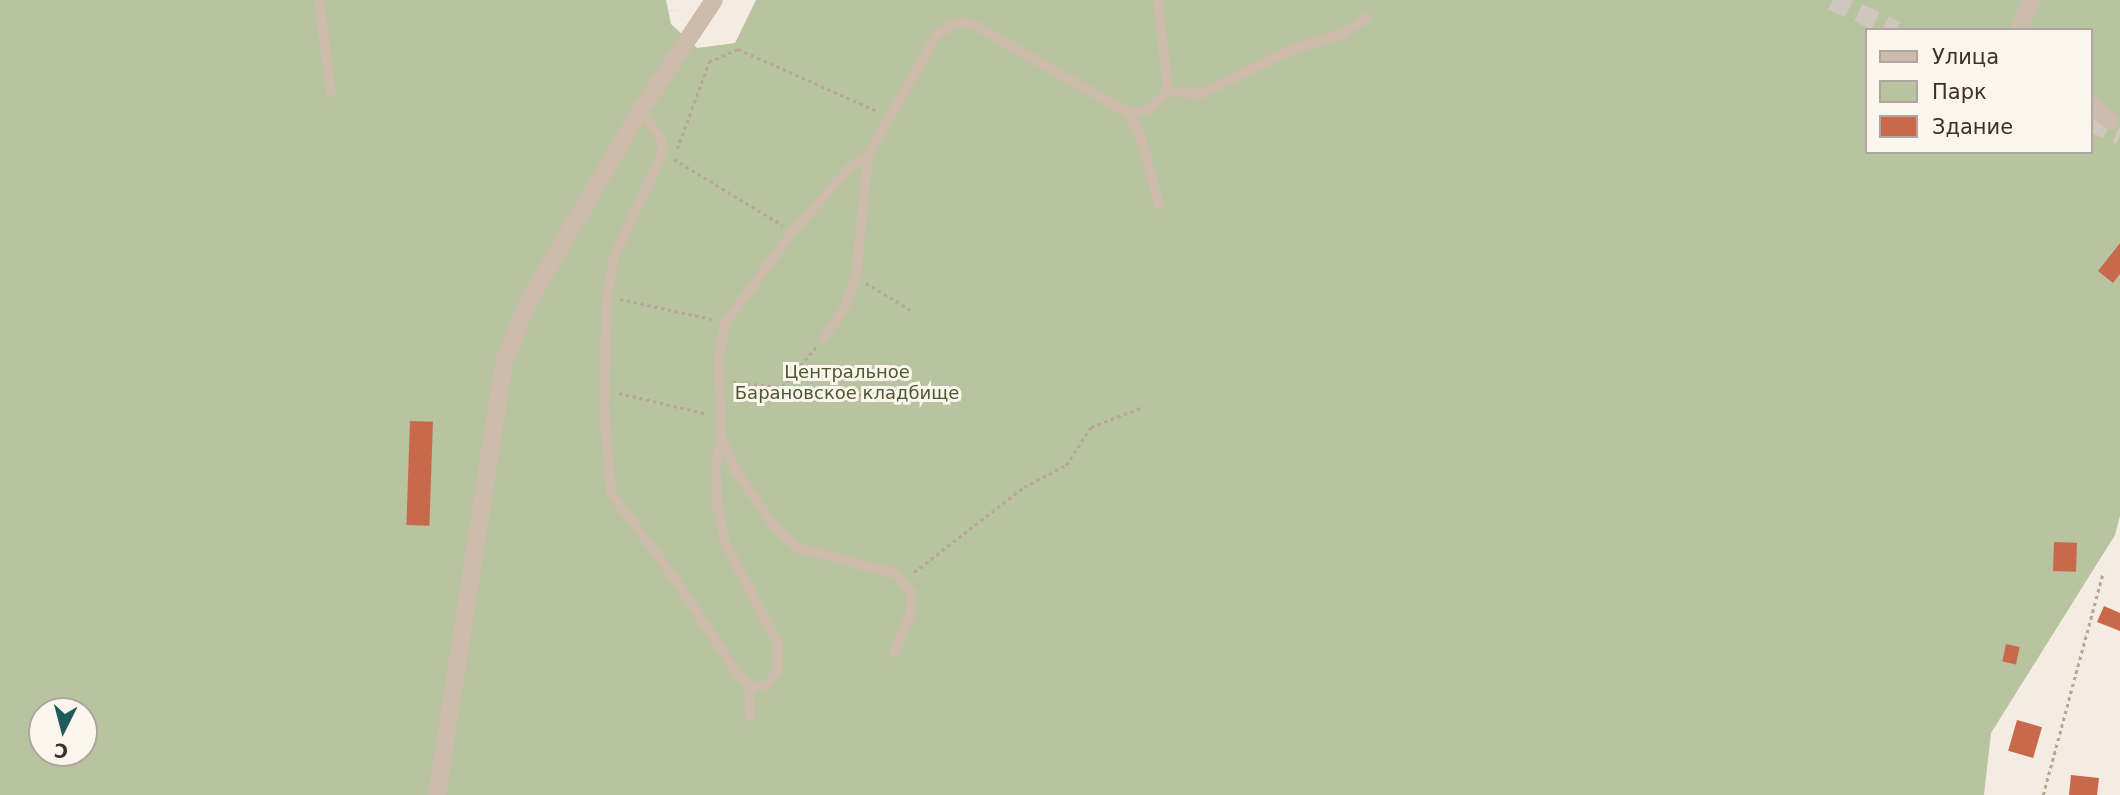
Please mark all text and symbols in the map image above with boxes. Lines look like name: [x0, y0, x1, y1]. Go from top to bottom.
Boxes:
legend: [1864, 28, 2092, 154]
text: Улица: [1932, 45, 1999, 69]
text: Парк: [1932, 80, 1987, 104]
text: Здание: [1932, 115, 2013, 139]
park label: Центральное Барановское кладбище: [735, 362, 959, 404]
north arrow: [28, 697, 98, 767]
text: С: [53, 739, 69, 763]

